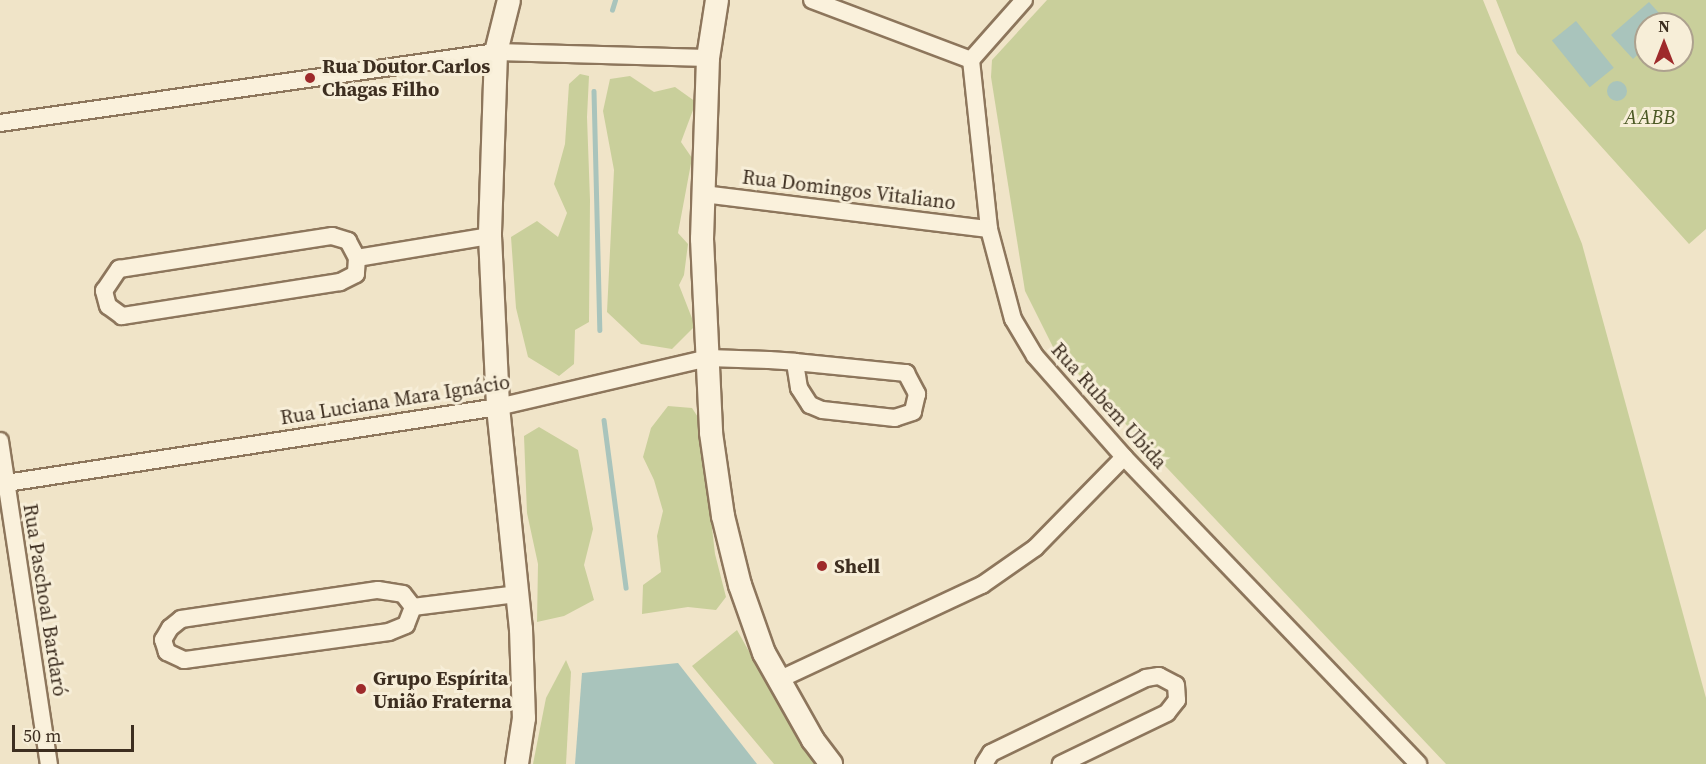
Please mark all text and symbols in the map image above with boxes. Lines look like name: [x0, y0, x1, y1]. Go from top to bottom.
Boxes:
north arrow: [1634, 12, 1694, 72]
text: N: [1658, 15, 1670, 37]
place label: Rua Doutor Carlos Chagas Filho: [322, 54, 490, 101]
marker: Rua Doutor Carlos Chagas Filho: [303, 71, 317, 85]
park label: AABB: [1624, 105, 1676, 129]
street label: Rua Domingos Vitaliano: [741, 165, 957, 215]
street label: Rua Rubem Ubida: [1046, 338, 1172, 474]
street label: Rua Luciana Mara Ignácio: [278, 370, 512, 430]
street label: Rua Paschoal Bardaró: [18, 502, 72, 698]
place label: Shell: [834, 554, 880, 578]
marker: Shell: [815, 559, 829, 573]
place label: Grupo Espírita União Fraterna: [373, 666, 512, 713]
marker: Grupo Espírita União Fraterna: [354, 682, 368, 696]
scale bar: [15, 713, 136, 751]
text: 50 m: [23, 723, 61, 748]

